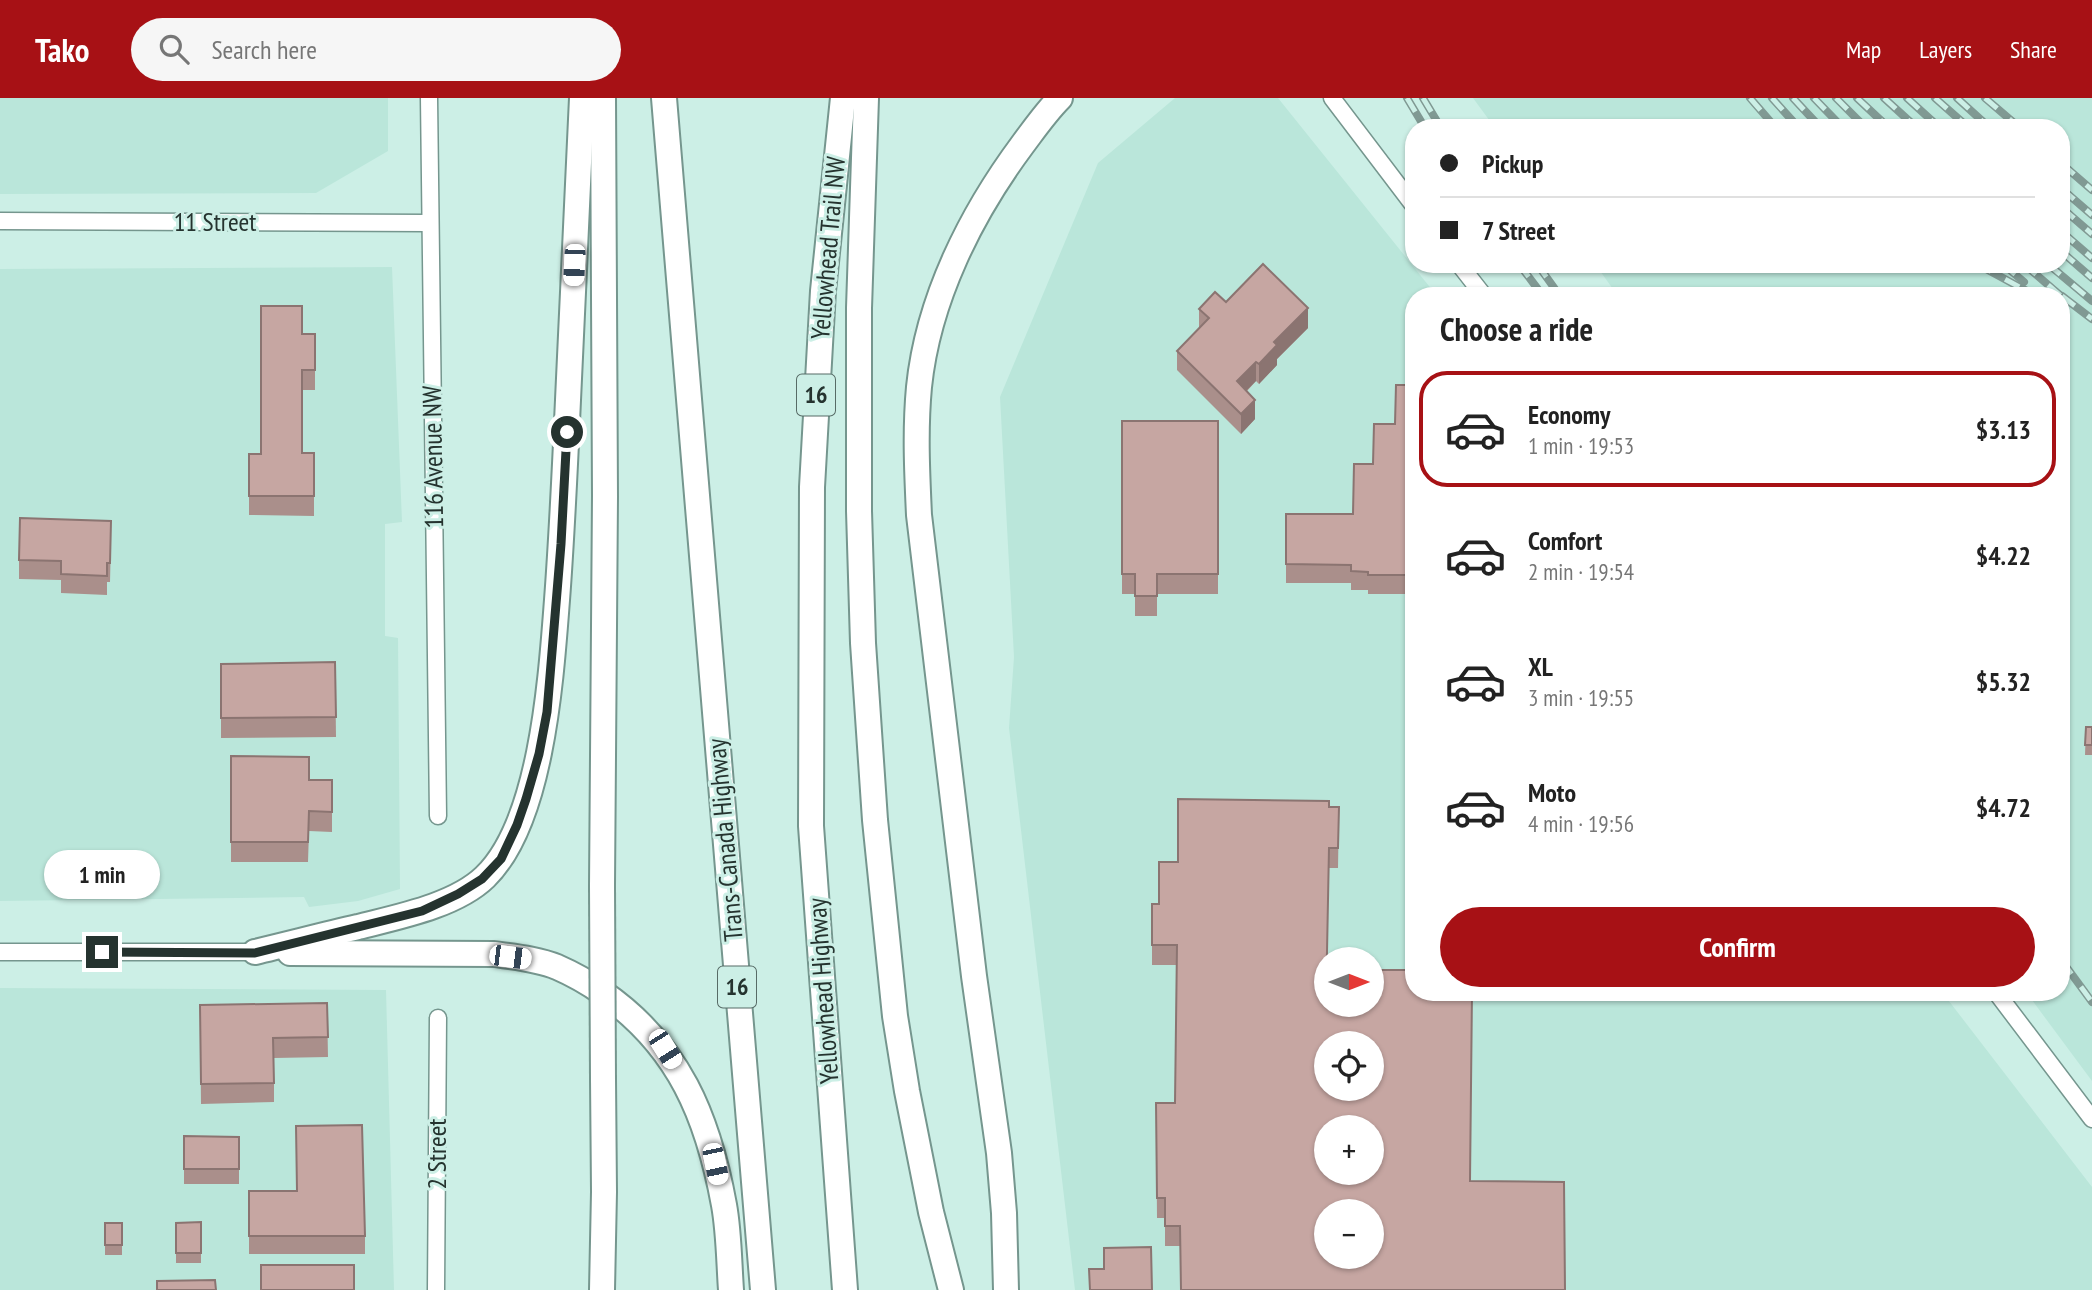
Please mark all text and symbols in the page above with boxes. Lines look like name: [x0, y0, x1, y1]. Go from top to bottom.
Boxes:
search box: [131, 18, 621, 81]
text: Tako: [35, 28, 89, 71]
icon: search: [155, 30, 193, 68]
text: Search here: [211, 33, 317, 66]
text: Map: [1846, 34, 1881, 65]
text: Layers: [1919, 34, 1972, 65]
text: Share: [2010, 34, 2057, 65]
text: Pickup: [1482, 147, 1543, 180]
street label: Yellowhead Trail NW: [803, 155, 852, 341]
street label: 11 Street: [174, 205, 256, 238]
text: 7 Street: [1482, 214, 1555, 247]
car: [563, 243, 586, 287]
text: Choose a ride: [1440, 308, 1593, 350]
road number: 16: [797, 374, 835, 416]
street label: 116 Avenue NW: [415, 385, 450, 529]
icon: car: [1444, 398, 1507, 461]
text: Economy: [1528, 398, 1610, 431]
text: $3.13: [1976, 413, 2031, 446]
route start: [551, 416, 583, 448]
text: 1 min · 19:53: [1528, 431, 1634, 460]
icon: car: [1444, 524, 1507, 587]
text: Comfort: [1528, 524, 1602, 557]
text: $4.22: [1976, 539, 2031, 572]
text: 2 min · 19:54: [1528, 557, 1634, 586]
icon: car: [1444, 650, 1507, 713]
text: XL: [1528, 650, 1553, 683]
text: $5.32: [1976, 665, 2031, 698]
text: 3 min · 19:55: [1528, 683, 1634, 712]
street label: Trans-Canada Highway: [699, 737, 750, 943]
icon: car: [1444, 776, 1507, 839]
text: Moto: [1528, 776, 1576, 809]
text: $4.72: [1976, 791, 2031, 824]
text: 4 min · 19:56: [1528, 809, 1634, 838]
callout: 1 min: [44, 850, 160, 900]
text: 1 min: [79, 860, 125, 889]
street label: Yellowhead Highway: [800, 897, 845, 1085]
button: Confirm: [1440, 907, 2035, 987]
route end: [86, 936, 118, 968]
car: [488, 944, 533, 970]
north arrow: [1314, 947, 1384, 1017]
map controls: [1314, 947, 1384, 1269]
road number: 16: [718, 966, 756, 1007]
car: [645, 1026, 686, 1072]
button: locate: [1314, 1031, 1384, 1101]
button: +: [1314, 1115, 1384, 1185]
street label: 2 Street: [420, 1118, 453, 1190]
car: [701, 1141, 730, 1187]
button: −: [1314, 1199, 1384, 1269]

